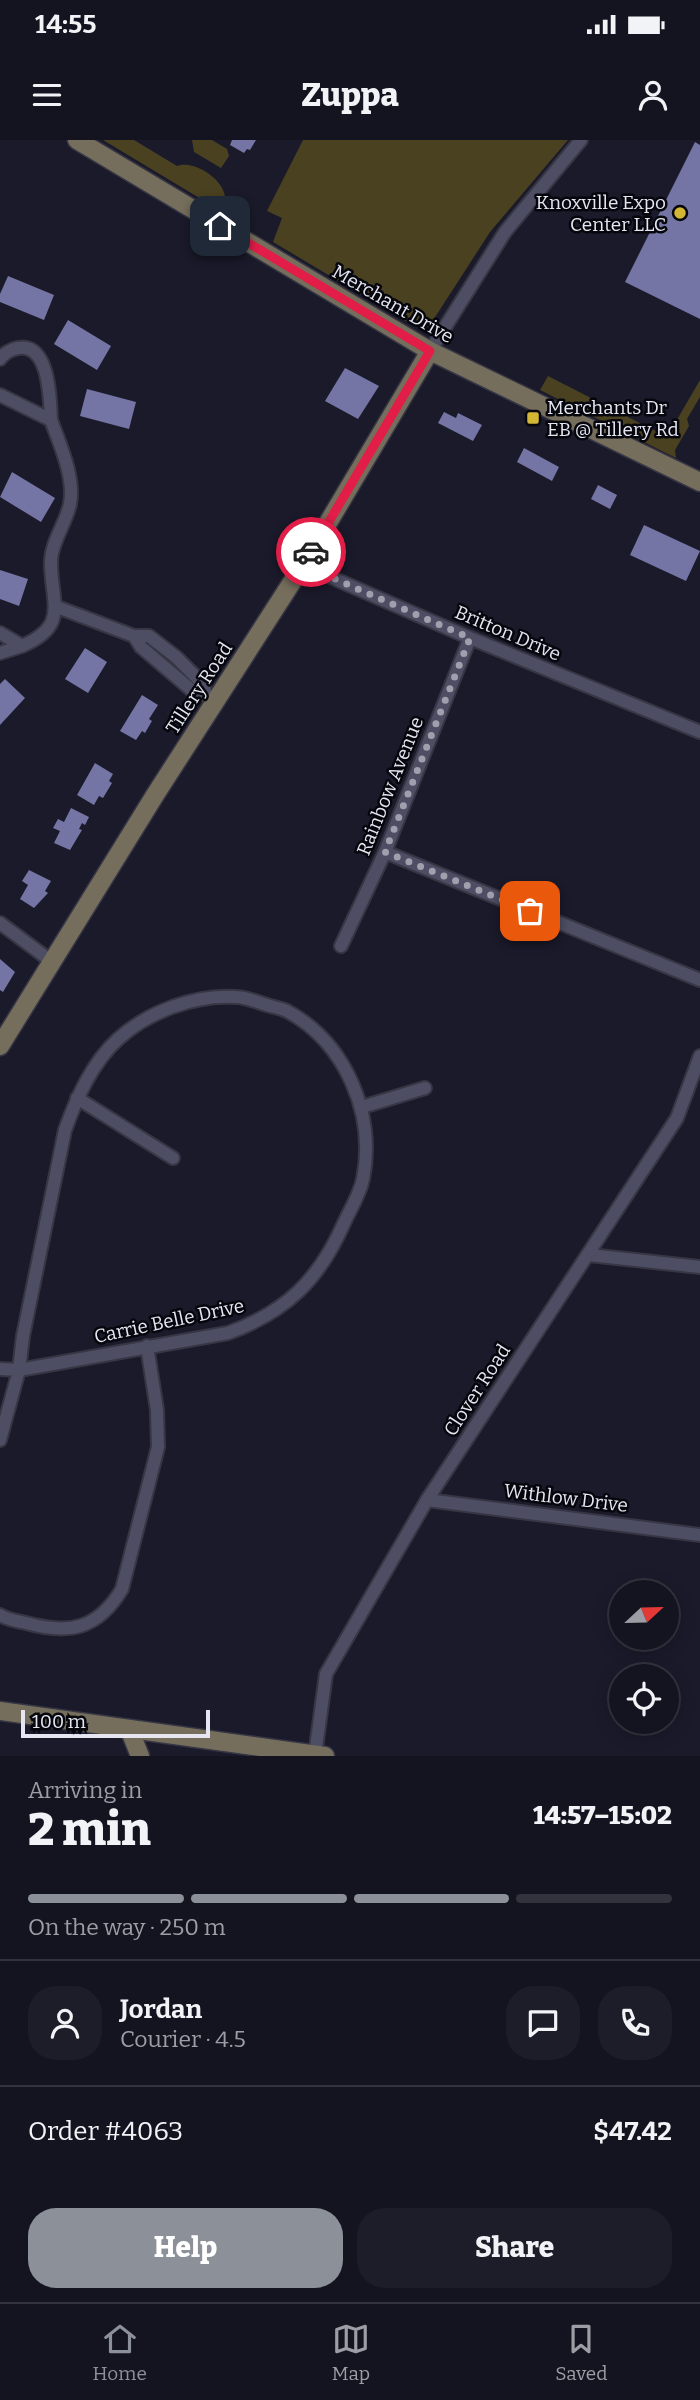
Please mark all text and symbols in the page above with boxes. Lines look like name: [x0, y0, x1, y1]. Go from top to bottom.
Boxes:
text: 14:55: [35, 9, 97, 40]
icon: menu: [28, 76, 66, 114]
text: Zuppa: [301, 76, 399, 114]
icon: person: [634, 76, 672, 114]
place label: Knoxville Expo Center LLC: [536, 191, 666, 236]
pin: [190, 196, 250, 256]
marker: Knoxville Expo Center LLC: [672, 205, 688, 221]
icon: home: [201, 207, 239, 245]
street label: Merchant Drive: [328, 260, 458, 348]
place label: Merchants Dr EB @ Tillery Rd: [547, 396, 679, 441]
marker: Merchants Dr EB @ Tillery Rd: [525, 410, 541, 426]
courier: [276, 517, 346, 587]
icon: car: [292, 533, 330, 571]
street label: Britton Drive: [452, 600, 564, 666]
street label: Tillery Road: [161, 638, 237, 738]
street label: Rainbow Avenue: [352, 713, 428, 859]
pin: [500, 881, 560, 941]
icon: bag: [511, 892, 549, 930]
street label: Carrie Belle Drive: [92, 1294, 246, 1348]
street label: Clover Road: [439, 1340, 515, 1440]
street label: Withlow Drive: [503, 1479, 629, 1517]
north arrow: [609, 1580, 679, 1650]
map controls: [609, 1580, 679, 1734]
button: locate: [609, 1664, 679, 1734]
scale bar: [21, 1707, 210, 1739]
text: 100 m: [32, 1710, 86, 1733]
text: Arriving in: [28, 1776, 142, 1804]
text: 14:57–15:02: [533, 1800, 672, 1831]
text: 2 min: [28, 1802, 151, 1857]
text: On the way · 250 m: [28, 1913, 226, 1941]
button: person: [28, 1986, 102, 2060]
button: chat: [506, 1986, 580, 2060]
button: phone: [598, 1986, 672, 2060]
text: Jordan: [120, 1994, 202, 2025]
text: Courier · 4.5: [120, 2025, 246, 2053]
text: Order #4063: [28, 2116, 183, 2147]
text: $47.42: [593, 2116, 672, 2147]
button: Help: [28, 2208, 343, 2288]
button: Share: [357, 2208, 672, 2288]
tab: Home: [93, 2320, 147, 2385]
tab: Map: [332, 2320, 370, 2385]
tab: Saved: [555, 2320, 607, 2385]

